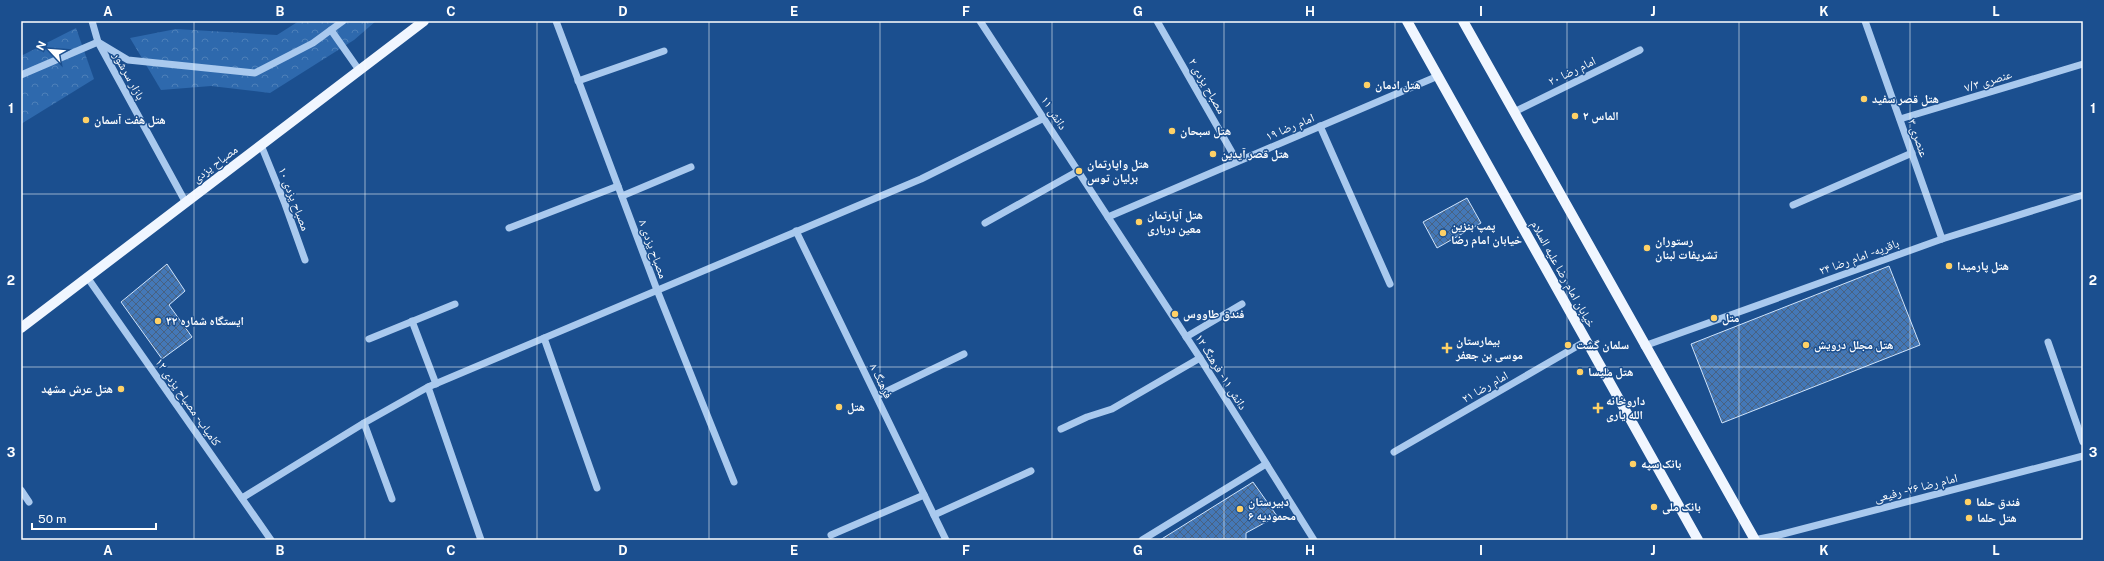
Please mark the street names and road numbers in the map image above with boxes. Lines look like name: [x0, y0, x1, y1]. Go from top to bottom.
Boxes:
street label: بازار سرشور: [109, 49, 148, 102]
street label: امام رضا ۲۰: [1546, 53, 1599, 89]
street label: مصباح یزدی ۲: [1185, 56, 1228, 116]
street label: عنصری ۷/۳: [1962, 67, 2014, 95]
street label: دانش ۱۱: [1038, 94, 1070, 132]
street label: امام رضا ۱۹: [1264, 111, 1317, 144]
street label: عنصری ۳: [1905, 117, 1931, 159]
street label: مصباح یزدی: [190, 142, 241, 186]
street label: مصباح یزدی ۱۰: [275, 165, 313, 233]
street label: مصباح یزدی ۸: [636, 218, 670, 280]
street label: خیابان امام رضا علیه السلام: [1527, 218, 1598, 331]
street label: باقریه - امام رضا ۲۴: [1817, 236, 1901, 279]
street label: دانش ۱۱ - فرهنگ ۱۲: [1192, 332, 1250, 412]
street label: کامیاب - مصباح یزدی ۱۲: [152, 355, 224, 449]
street label: فرهنگ ۸: [867, 361, 895, 401]
street label: امام رضا ۲۱: [1459, 368, 1511, 407]
street label: امام رضا ۲۶ - رفیعی: [1873, 471, 1959, 506]

